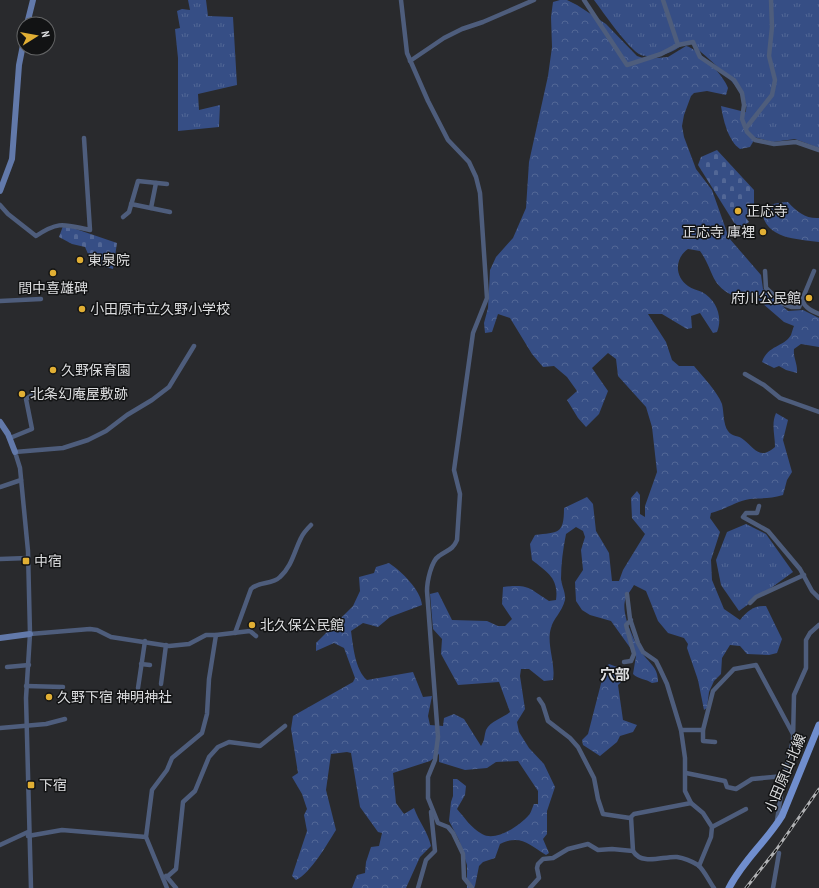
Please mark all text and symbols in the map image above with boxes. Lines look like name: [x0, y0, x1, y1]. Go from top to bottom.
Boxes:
north arrow: [16, 16, 56, 56]
text: N: [38, 30, 53, 38]
place label: 正応寺: [746, 202, 788, 220]
marker: 正応寺: [733, 206, 743, 216]
place label: 正応寺 庫裡: [682, 223, 755, 241]
marker: 正応寺 庫裡: [758, 227, 768, 237]
place label: 東泉院: [88, 251, 130, 269]
marker: 東泉院: [75, 255, 85, 265]
marker: 間中喜雄碑: [48, 268, 58, 278]
place label: 間中喜雄碑: [18, 279, 88, 297]
place label: 府川公民館: [731, 289, 801, 307]
marker: 府川公民館: [804, 293, 814, 303]
place label: 小田原市立久野小学校: [90, 300, 230, 318]
marker: 小田原市立久野小学校: [77, 304, 87, 314]
place label: 久野保育園: [61, 361, 131, 379]
marker: 久野保育園: [48, 365, 58, 375]
place label: 北条幻庵屋敷跡: [30, 385, 128, 403]
marker: 北条幻庵屋敷跡: [17, 389, 27, 399]
place label: 中宿: [34, 552, 62, 570]
marker: 中宿: [21, 556, 31, 566]
place label: 北久保公民館: [260, 616, 344, 634]
marker: 北久保公民館: [247, 620, 257, 630]
district label: 穴部: [600, 665, 630, 684]
place label: 久野下宿 神明神社: [57, 688, 172, 706]
marker: 久野下宿 神明神社: [44, 692, 54, 702]
street label: 小田原山北線: [760, 731, 810, 815]
place label: 下宿: [39, 776, 67, 794]
marker: 下宿: [26, 780, 36, 790]

